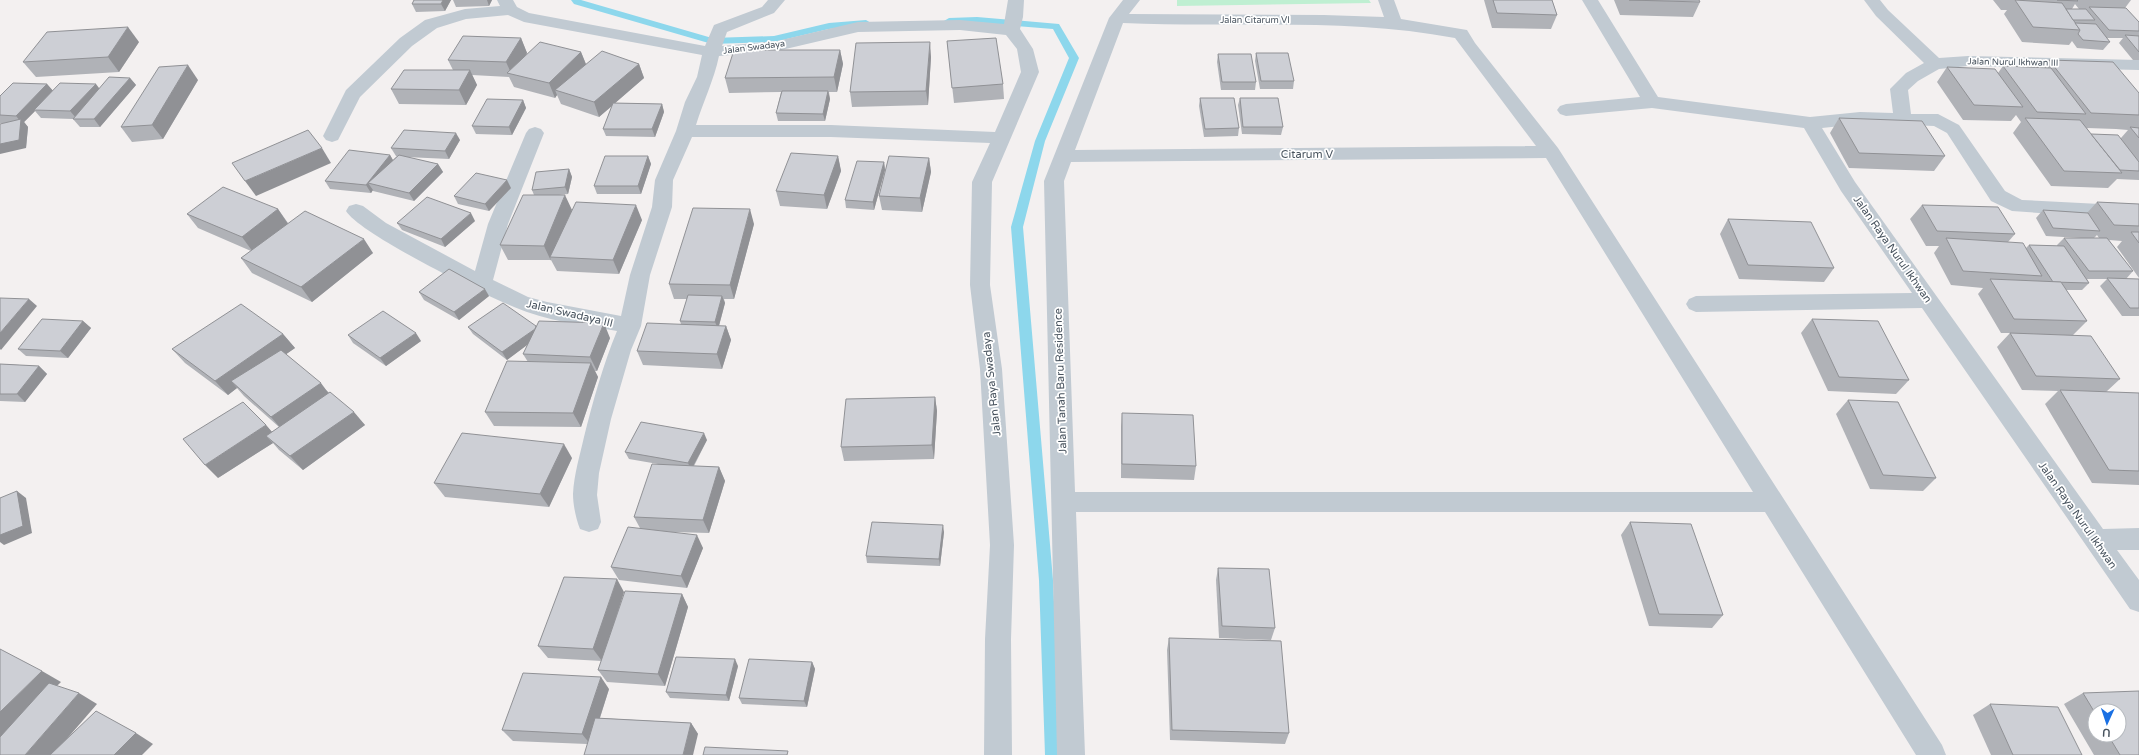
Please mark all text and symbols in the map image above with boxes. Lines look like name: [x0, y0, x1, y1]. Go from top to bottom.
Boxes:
street label: Jalan Citarum VI: [1220, 15, 1290, 26]
street label: Jalan Swadaya: [722, 38, 786, 57]
street label: Jalan Nurul Ikhwan III: [1967, 56, 2059, 69]
street label: Citarum V: [1281, 148, 1333, 161]
street label: Jalan Raya Nurul Ikhwan: [1851, 193, 1935, 305]
street label: Jalan Swadaya III: [525, 297, 614, 330]
street label: Jalan Tanah Baru Residence: [1051, 308, 1070, 454]
street label: Jalan Raya Swadaya: [980, 331, 1003, 437]
street label: Jalan Raya Nurul Ikhwan: [2036, 459, 2120, 571]
north arrow: [2087, 703, 2127, 743]
text: U: [2102, 726, 2111, 739]

